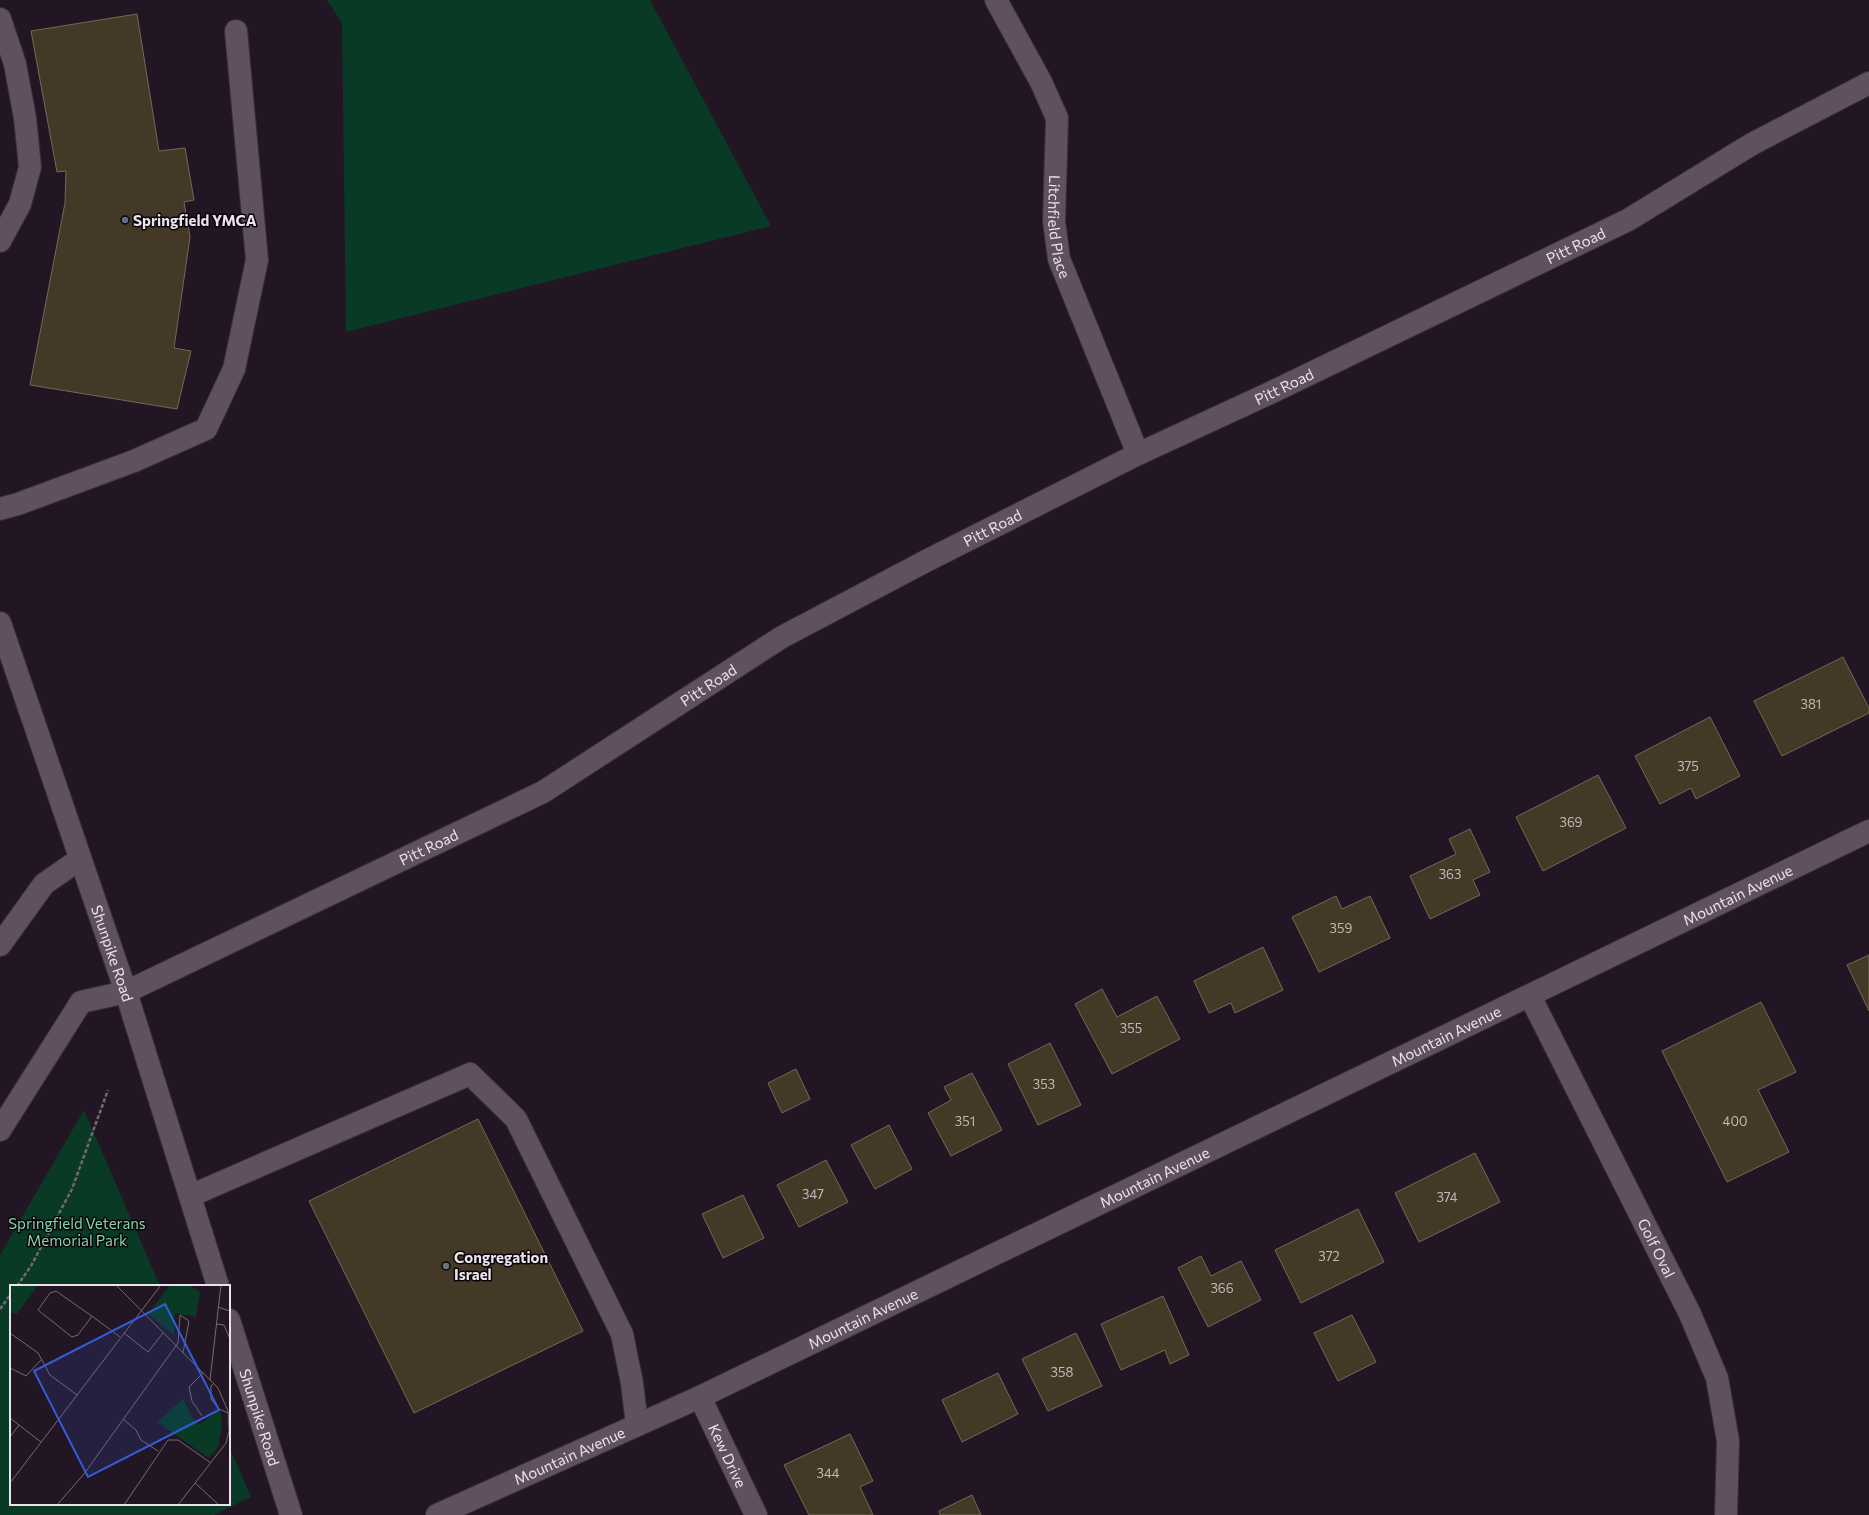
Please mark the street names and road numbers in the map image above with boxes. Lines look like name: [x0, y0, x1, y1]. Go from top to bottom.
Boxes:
street label: Litchfield Place: [1045, 175, 1075, 281]
street label: Pitt Road: [1543, 223, 1608, 267]
street label: Pitt Road: [1251, 364, 1316, 408]
street label: Pitt Road: [960, 505, 1025, 550]
street label: Pitt Road: [677, 660, 740, 710]
street label: Pitt Road: [396, 825, 461, 869]
street label: Mountain Avenue: [1680, 860, 1795, 929]
street label: Shunpike Road: [88, 903, 137, 1004]
street label: Mountain Avenue: [1388, 1002, 1504, 1070]
street label: Mountain Avenue: [1096, 1143, 1212, 1211]
street label: Golf Oval: [1634, 1215, 1679, 1281]
street label: Mountain Avenue: [805, 1284, 921, 1352]
street label: Shunpike Road: [236, 1366, 284, 1468]
street label: Kew Drive: [705, 1421, 751, 1491]
street label: Mountain Avenue: [511, 1423, 628, 1488]

